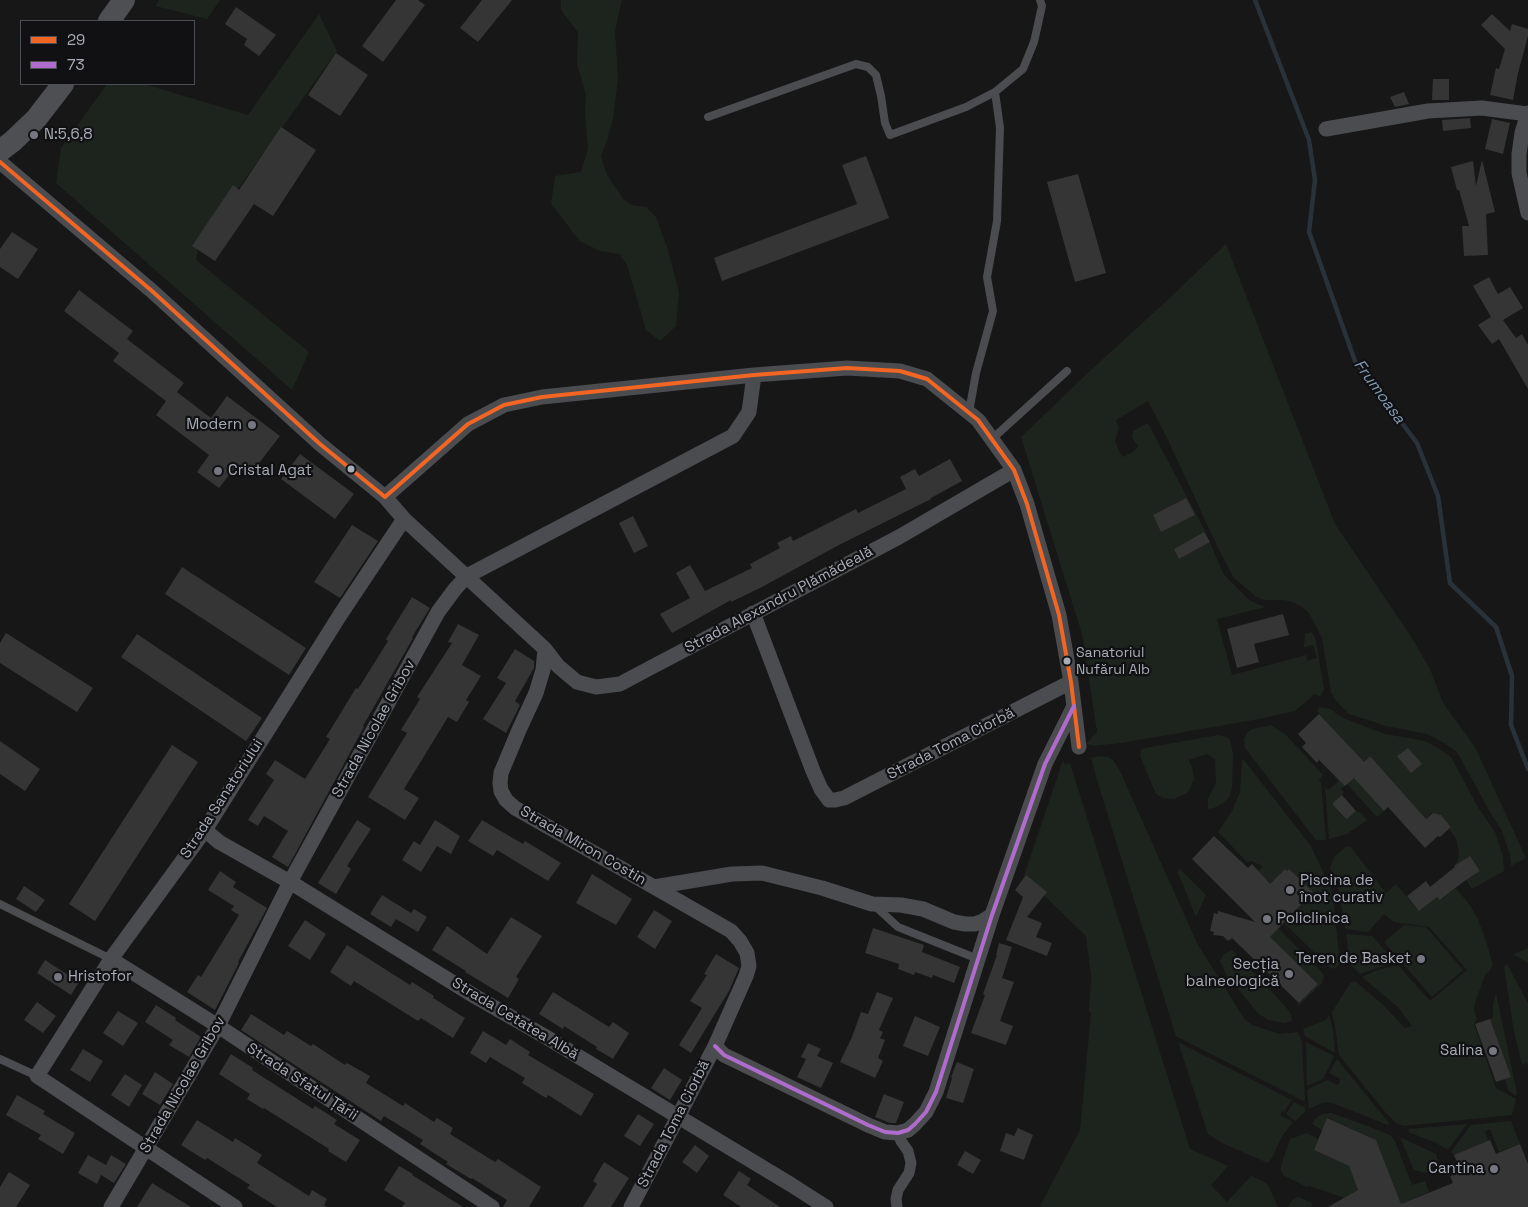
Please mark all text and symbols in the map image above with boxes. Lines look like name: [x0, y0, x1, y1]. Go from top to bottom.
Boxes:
legend: [20, 20, 195, 85]
text: 29: [67, 30, 85, 49]
text: 73: [67, 55, 85, 74]
place label: N:5,6,8: [44, 126, 93, 144]
marker: N:5,6,8: [28, 129, 40, 141]
water label: Frumoasa: [1349, 356, 1409, 428]
place label: Modern: [186, 416, 242, 434]
marker: Modern: [246, 419, 258, 431]
place label: Cristal Agat: [228, 462, 312, 480]
unlabelled marker: [346, 464, 356, 474]
marker: Cristal Agat: [212, 465, 224, 477]
street label: Strada Alexandru Plămădeală: [682, 543, 876, 657]
place label: Sanatoriul Nufărul Alb: [1076, 645, 1150, 678]
marker: Sanatoriul Nufărul Alb: [1062, 656, 1072, 666]
street label: Strada Nicolae Gribov: [329, 657, 419, 801]
street label: Strada Toma Ciorbă: [884, 704, 1018, 784]
street label: Strada Sanatoriului: [177, 736, 267, 862]
street label: Strada Miron Costin: [517, 803, 649, 889]
place label: Piscina de înot curativ: [1300, 872, 1383, 907]
marker: Piscina de înot curativ: [1284, 884, 1296, 896]
place label: Policlinica: [1277, 910, 1349, 928]
marker: Policlinica: [1261, 913, 1273, 925]
place label: Teren de Basket: [1296, 950, 1411, 968]
marker: Teren de Basket: [1415, 953, 1427, 965]
place label: Secția balneologică: [1186, 956, 1279, 991]
place label: Hristofor: [68, 968, 132, 986]
marker: Secția balneologică: [1283, 968, 1295, 980]
marker: Hristofor: [52, 971, 64, 983]
street label: Strada Cetatea Albă: [448, 974, 582, 1064]
street label: Strada Nicolae Gribov: [137, 1014, 229, 1156]
street label: Strada Sfatul Țării: [243, 1039, 361, 1125]
place label: Salina: [1440, 1042, 1483, 1060]
marker: Salina: [1487, 1045, 1499, 1057]
street label: Strada Toma Ciorbă: [634, 1057, 714, 1191]
place label: Cantina: [1428, 1160, 1484, 1178]
marker: Cantina: [1488, 1163, 1500, 1175]

